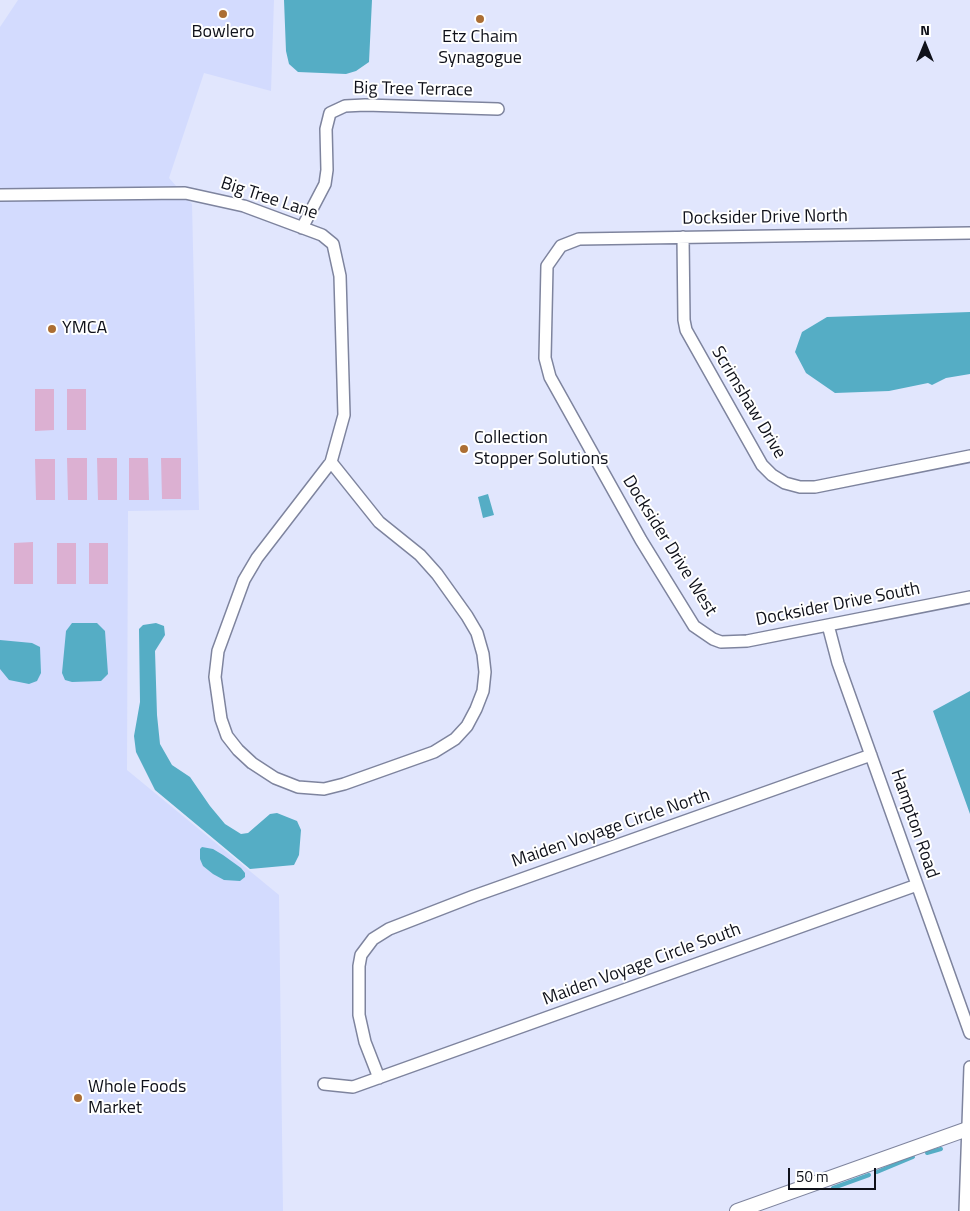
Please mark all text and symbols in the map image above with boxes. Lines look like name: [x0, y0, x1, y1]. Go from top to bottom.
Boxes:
marker: Bowlero: [217, 8, 229, 20]
marker: Etz Chaim Synagogue: [474, 13, 486, 25]
text: N: [920, 19, 930, 40]
north arrow: [900, 20, 950, 70]
place label: Bowlero: [191, 22, 255, 44]
place label: Etz Chaim Synagogue: [438, 27, 522, 70]
street label: Big Tree Terrace: [353, 78, 473, 102]
street label: Big Tree Lane: [218, 173, 320, 225]
street label: Docksider Drive North: [682, 206, 848, 230]
place label: YMCA: [62, 318, 107, 340]
marker: YMCA: [46, 323, 58, 335]
street label: Scrimshaw Drive: [706, 343, 790, 463]
place label: Collection Stopper Solutions: [474, 428, 608, 470]
marker: Collection Stopper Solutions: [458, 443, 470, 455]
street label: Docksider Drive West: [617, 472, 721, 620]
street label: Docksider Drive South: [754, 578, 922, 632]
street label: Hampton Road: [885, 767, 943, 881]
street label: Maiden Voyage Circle North: [509, 785, 713, 873]
street label: Maiden Voyage Circle South: [540, 919, 744, 1011]
place label: Whole Foods Market: [88, 1077, 186, 1120]
marker: Whole Foods Market: [72, 1092, 84, 1104]
scale bar: [790, 1158, 878, 1190]
text: 50 m: [796, 1165, 829, 1188]

